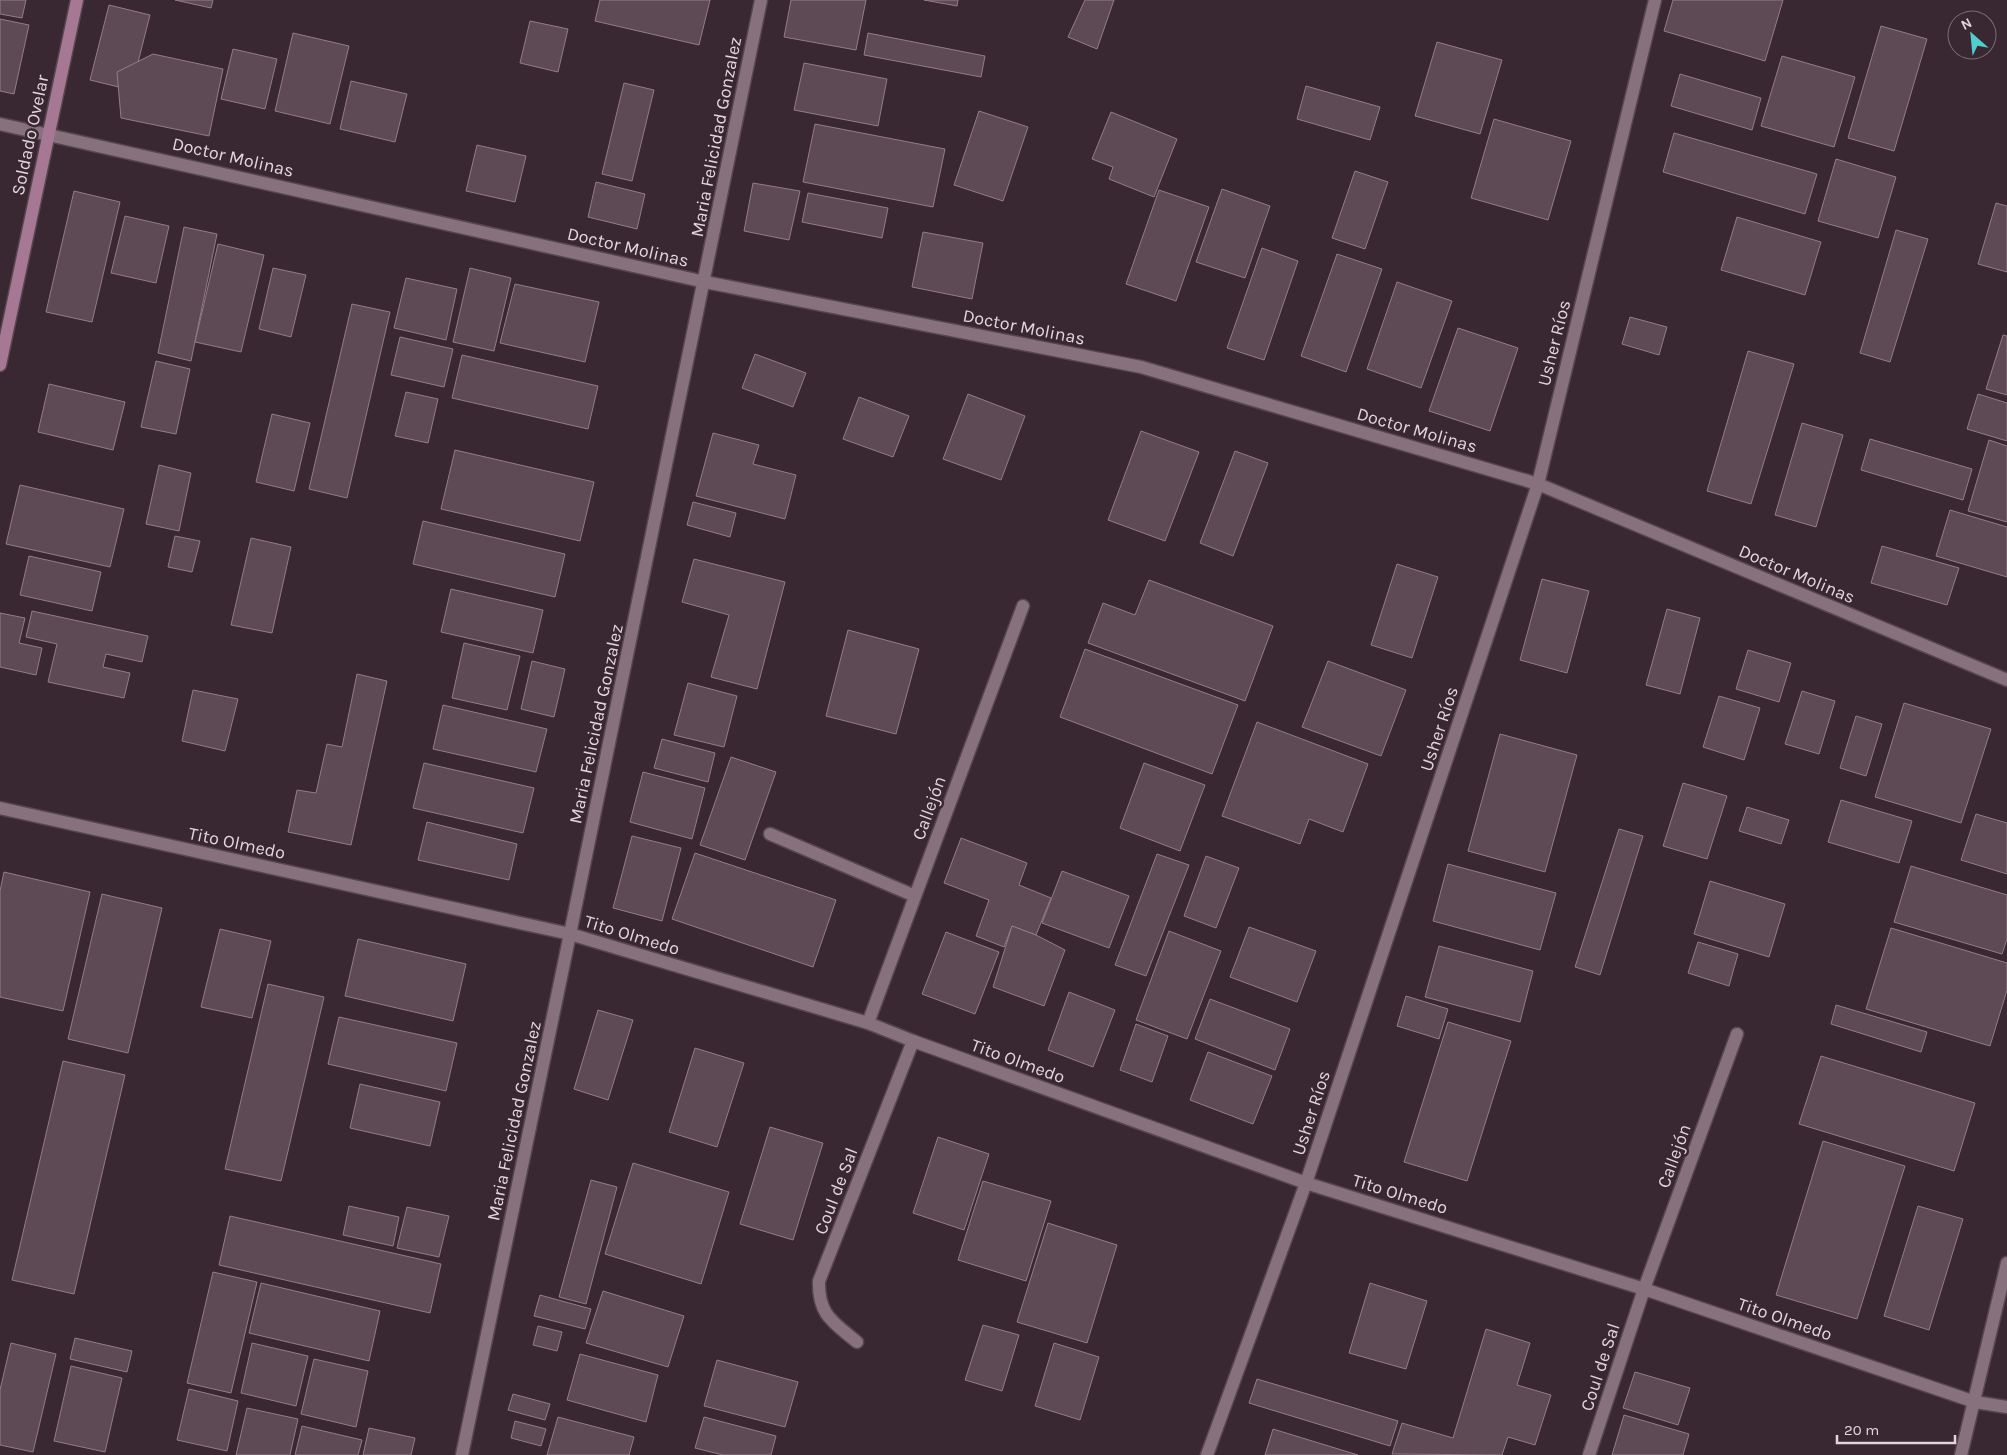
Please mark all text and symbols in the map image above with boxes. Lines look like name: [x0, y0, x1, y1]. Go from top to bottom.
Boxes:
north arrow: [1947, 10, 1997, 60]
text: N: [1958, 14, 1975, 34]
street label: Maria Felicidad Gonzalez: [686, 35, 746, 239]
street label: Soldado Ovelar: [7, 72, 54, 197]
street label: Doctor Molinas: [170, 132, 296, 182]
street label: Doctor Molinas: [565, 222, 691, 272]
street label: Usher Ríos: [1533, 298, 1575, 388]
street label: Doctor Molinas: [961, 304, 1087, 350]
street label: Doctor Molinas: [1354, 402, 1480, 458]
street label: Doctor Molinas: [1736, 540, 1858, 608]
street label: Maria Felicidad Gonzalez: [564, 622, 628, 826]
street label: Usher Ríos: [1415, 684, 1463, 774]
street label: Callejón: [907, 773, 951, 843]
street label: Tito Olmedo: [187, 822, 287, 864]
street label: Tito Olmedo: [582, 910, 682, 960]
street label: Maria Felicidad Gonzalez: [482, 1019, 546, 1223]
street label: Tito Olmedo: [968, 1034, 1068, 1088]
street label: Usher Ríos: [1287, 1068, 1335, 1158]
street label: Callejón: [1652, 1121, 1696, 1191]
street label: Coul de Sal: [809, 1145, 863, 1237]
street label: Tito Olmedo: [1350, 1169, 1450, 1219]
street label: Tito Olmedo: [1735, 1293, 1835, 1345]
street label: Coul de Sal: [1575, 1320, 1625, 1414]
scale bar: [1837, 1412, 1954, 1444]
text: 20 m: [1844, 1421, 1879, 1439]

